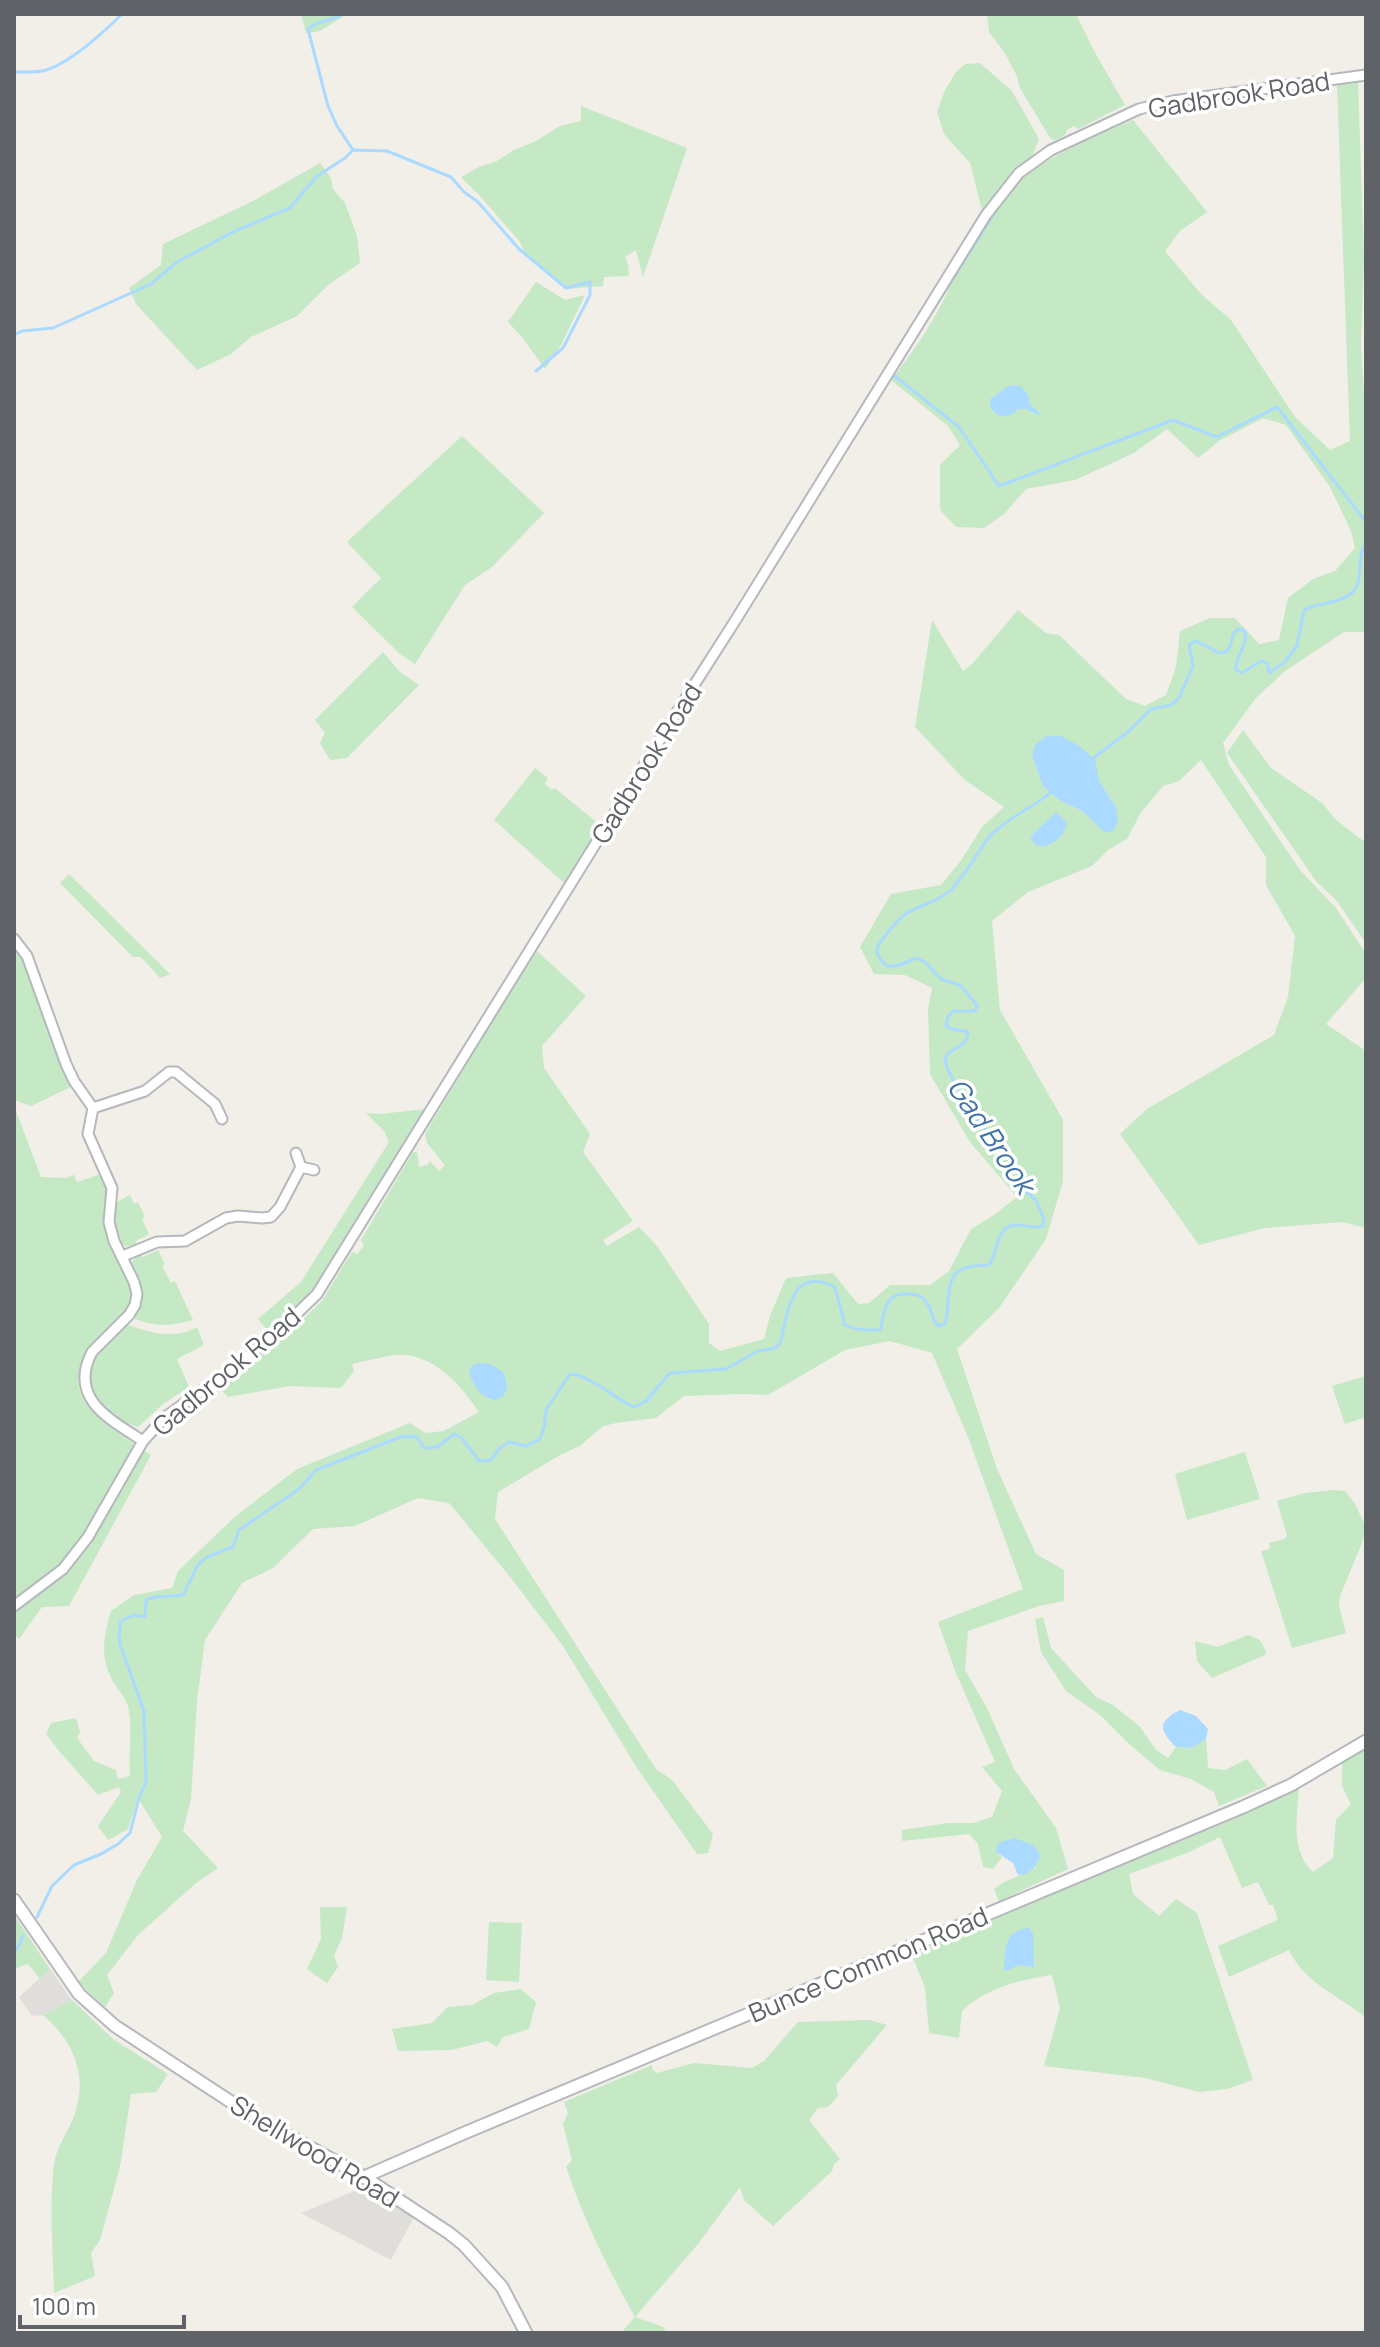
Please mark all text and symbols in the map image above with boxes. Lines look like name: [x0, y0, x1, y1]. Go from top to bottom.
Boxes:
street label: Gadbrook Road: [1146, 62, 1332, 126]
street label: Gadbrook Road: [582, 676, 710, 850]
water label: Gad Brook: [939, 1070, 1047, 1204]
street label: Gadbrook Road: [144, 1298, 308, 1444]
street label: Bunce Common Road: [743, 1897, 993, 2031]
street label: Shellwood Road: [224, 2086, 406, 2216]
scale bar: [20, 2279, 184, 2329]
text: 100 m: [32, 2289, 96, 2322]

